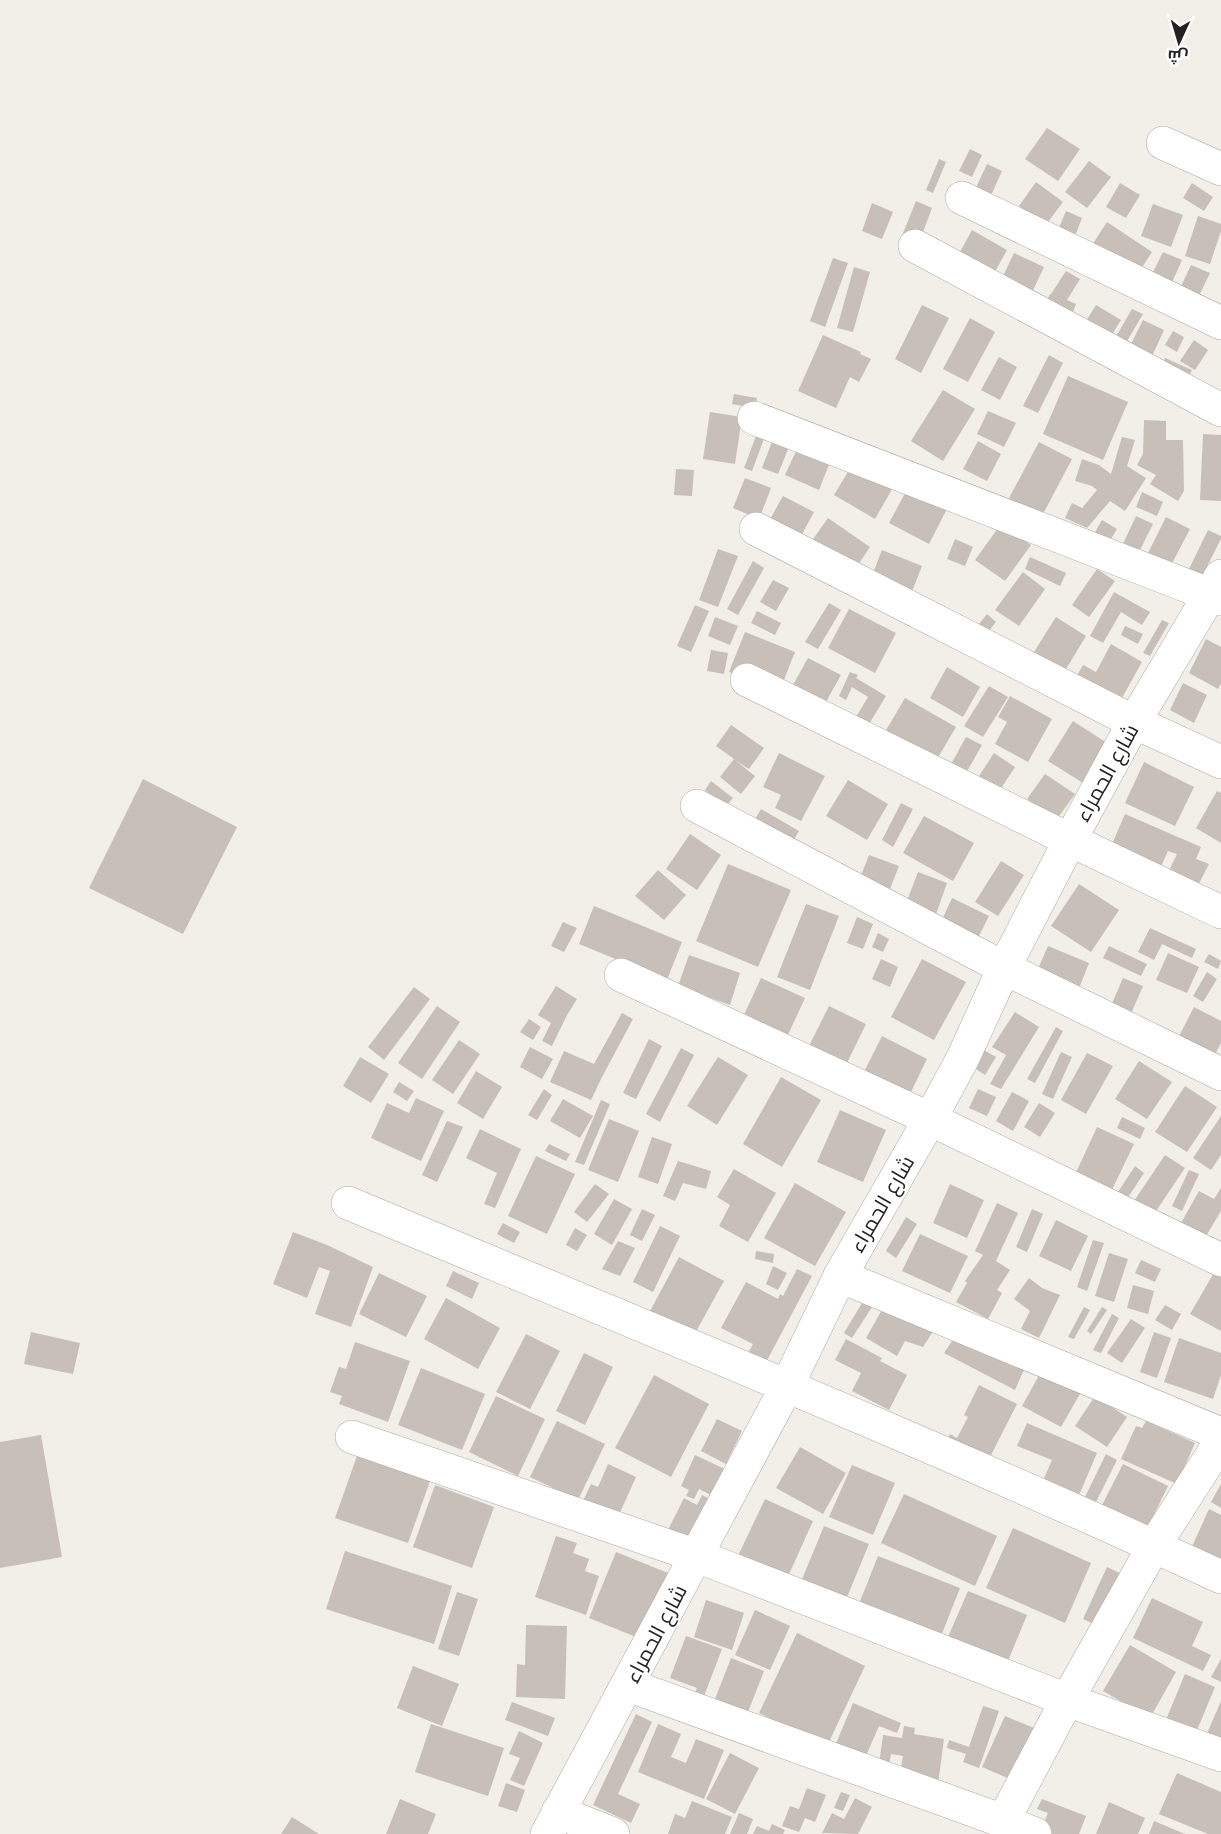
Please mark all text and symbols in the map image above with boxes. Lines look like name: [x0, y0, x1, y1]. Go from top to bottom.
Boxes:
north arrow: [1149, 12, 1209, 72]
text: ش: [1167, 44, 1189, 68]
street label: شارع الحمراء: [1069, 719, 1145, 827]
street label: شارع الحمراء: [843, 1150, 921, 1258]
street label: شارع الحمراء: [618, 1580, 694, 1688]

